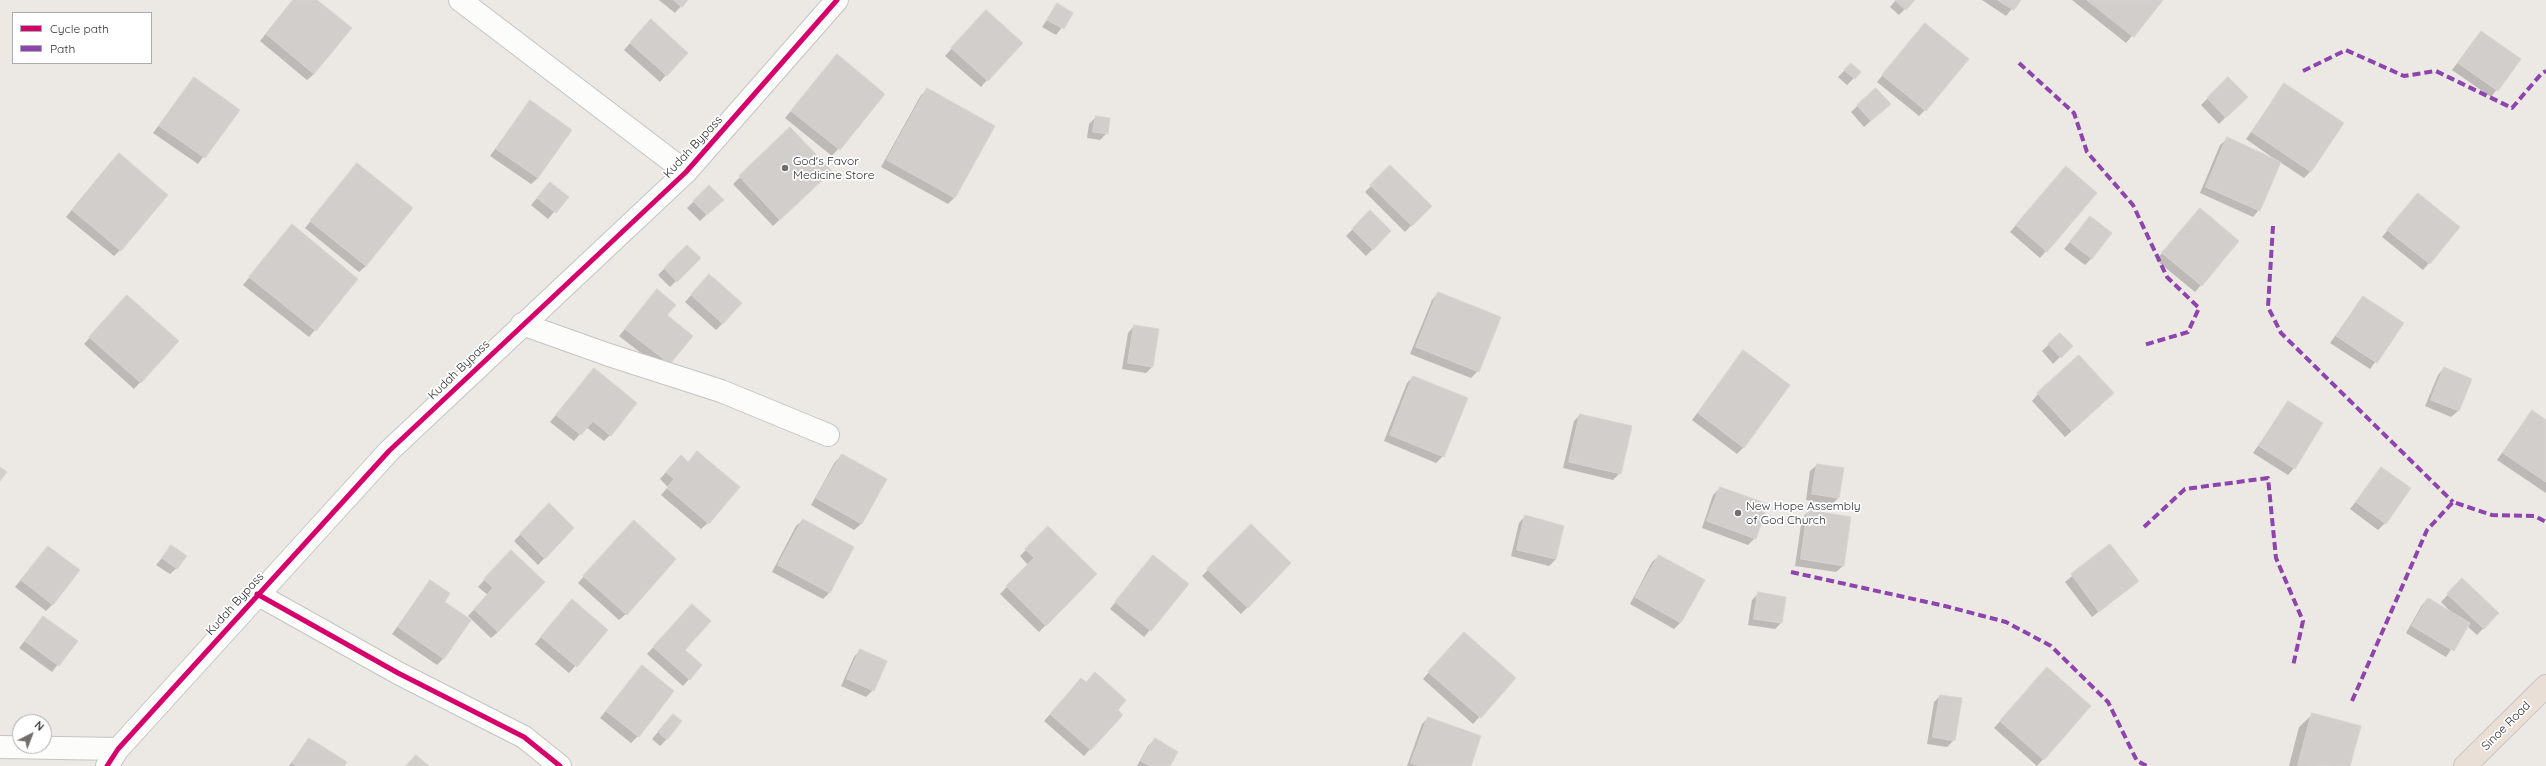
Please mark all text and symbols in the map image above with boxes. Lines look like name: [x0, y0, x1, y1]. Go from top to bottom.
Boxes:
legend: [12, 12, 152, 64]
text: Cycle path: [50, 21, 109, 36]
text: Path: [50, 41, 75, 56]
street label: Kudah Bypass: [661, 113, 725, 181]
place label: God's Favor Medicine Store: [793, 154, 874, 182]
marker: God's Favor Medicine Store: [780, 163, 790, 173]
street label: Kudah Bypass: [425, 337, 493, 403]
place label: New Hope Assembly of God Church: [1746, 499, 1860, 527]
marker: New Hope Assembly of God Church: [1733, 508, 1743, 518]
street label: Kudah Bypass: [203, 570, 267, 638]
street label: Sinoe Road: [2479, 699, 2533, 753]
north arrow: [12, 714, 52, 754]
text: N: [32, 718, 47, 734]

